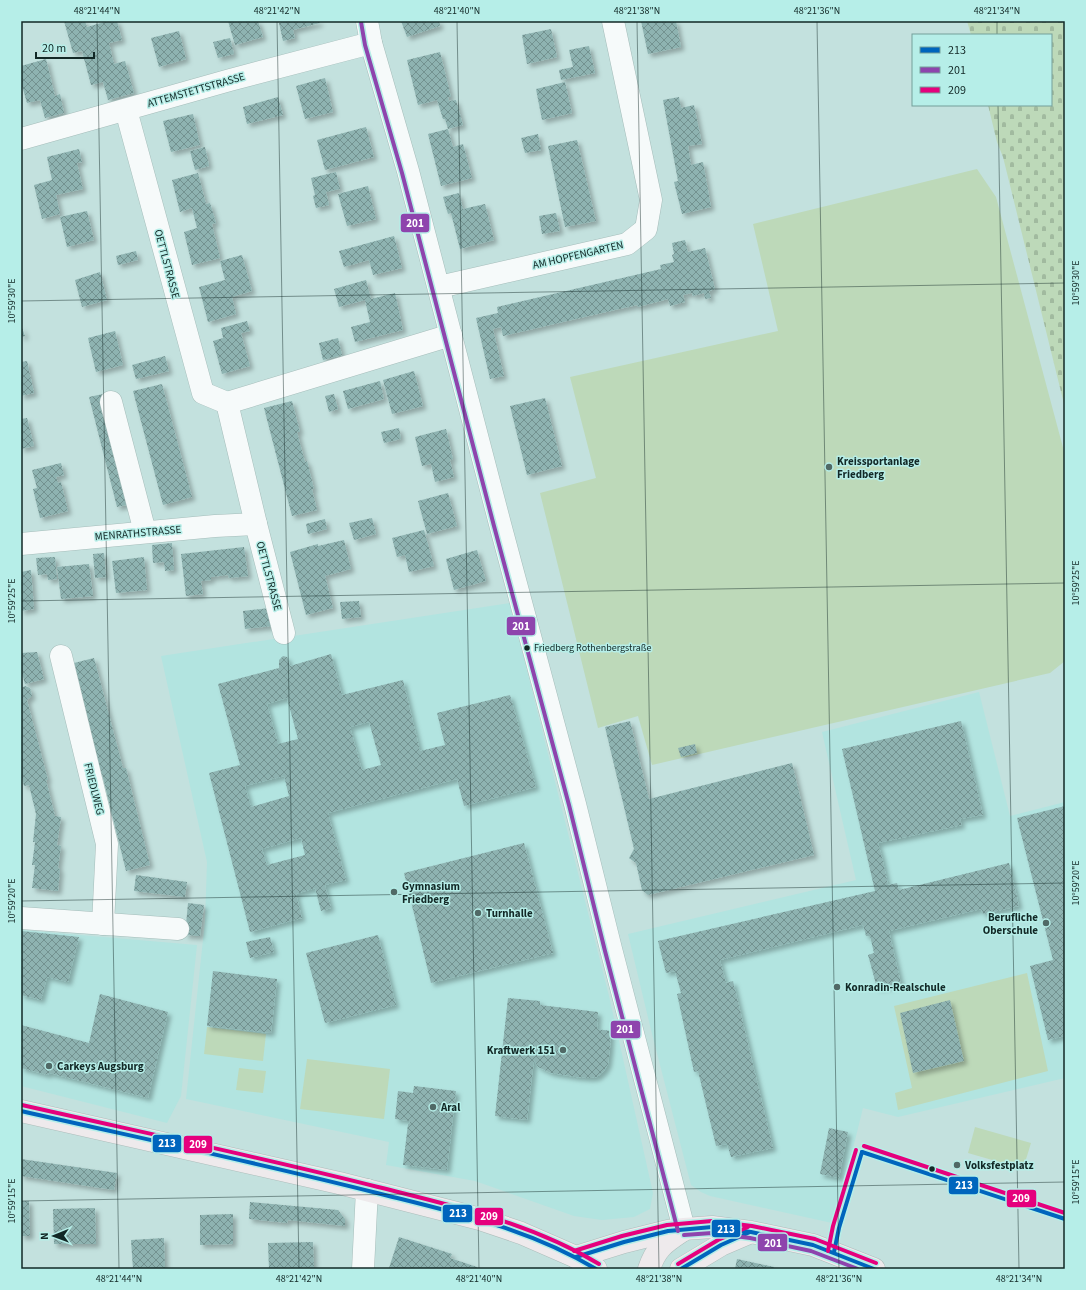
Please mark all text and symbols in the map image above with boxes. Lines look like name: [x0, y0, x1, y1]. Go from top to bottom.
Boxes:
text: 48°21'44"N: [74, 4, 120, 18]
text: 48°21'42"N: [254, 4, 300, 18]
text: 48°21'40"N: [434, 4, 480, 18]
text: 48°21'38"N: [614, 4, 660, 18]
text: 48°21'36"N: [794, 4, 840, 18]
text: 48°21'34"N: [974, 4, 1020, 18]
scale bar: [36, 34, 94, 60]
legend: [912, 34, 1052, 106]
text: 20 m: [42, 40, 66, 57]
text: 213: [948, 42, 966, 59]
text: 201: [948, 62, 966, 79]
street label: ATTEMSTETTSTRASSE: [145, 69, 247, 111]
text: 209: [948, 82, 966, 99]
line badge: 201: [400, 213, 430, 233]
text: 201: [406, 216, 424, 231]
street label: OETTLSTRASSE: [151, 228, 183, 300]
street label: AM HOPFENGARTEN: [531, 237, 625, 273]
text: 10°59'30"E: [1069, 260, 1083, 306]
text: 10°59'30"E: [5, 278, 19, 324]
place label: Kreissportanlage Friedberg: [837, 454, 920, 482]
marker: Kreissportanlage Friedberg: [824, 462, 834, 472]
street label: MENRATHSTRASSE: [94, 522, 182, 544]
street label: OETTLSTRASSE: [253, 540, 285, 612]
text: 10°59'25"E: [1069, 560, 1083, 606]
text: 10°59'25"E: [5, 578, 19, 624]
line badge: 201: [506, 616, 536, 636]
text: 201: [512, 619, 530, 634]
place label: Friedberg Rothenbergstraße: [534, 641, 651, 655]
marker: Friedberg Rothenbergstraße: [522, 643, 532, 653]
street label: FRIEDLWEG: [80, 761, 108, 817]
text: 10°59'20"E: [1069, 860, 1083, 906]
text: 10°59'20"E: [5, 878, 19, 924]
place label: Gymnasium Friedberg: [402, 879, 460, 907]
marker: Gymnasium Friedberg: [389, 887, 399, 897]
place label: Turnhalle: [486, 906, 533, 921]
marker: Turnhalle: [473, 908, 483, 918]
place label: Berufliche Oberschule: [983, 910, 1038, 938]
marker: Berufliche Oberschule: [1041, 918, 1051, 928]
place label: Konradin-Realschule: [845, 980, 946, 995]
marker: Konradin-Realschule: [832, 982, 842, 992]
line badge: 201: [610, 1020, 641, 1039]
text: 201: [616, 1022, 634, 1037]
place label: Kraftwerk 151: [487, 1043, 555, 1058]
marker: Kraftwerk 151: [558, 1045, 568, 1055]
place label: Carkeys Augsburg: [57, 1059, 144, 1074]
marker: Carkeys Augsburg: [44, 1061, 54, 1071]
place label: Aral: [440, 1100, 461, 1115]
marker: Aral: [428, 1102, 438, 1112]
line badge: 213: [152, 1134, 182, 1153]
line badge: 209: [183, 1135, 213, 1154]
text: 213: [158, 1136, 176, 1151]
text: 209: [189, 1137, 207, 1152]
place label: Volksfestplatz: [964, 1158, 1034, 1173]
text: 10°59'15"E: [1069, 1159, 1083, 1205]
marker: Volksfestplatz: [952, 1160, 962, 1170]
unlabelled marker: [927, 1164, 937, 1174]
line badge: 213: [948, 1176, 979, 1195]
text: 10°59'15"E: [5, 1178, 19, 1224]
text: 213: [955, 1178, 973, 1193]
line badge: 209: [1006, 1189, 1037, 1208]
text: 209: [1012, 1191, 1030, 1206]
line badge: 213: [442, 1204, 473, 1223]
text: 213: [449, 1206, 467, 1221]
line badge: 209: [474, 1207, 504, 1226]
text: 209: [480, 1209, 498, 1224]
north arrow: [34, 1216, 74, 1256]
line badge: 213: [711, 1219, 741, 1238]
text: 213: [717, 1222, 735, 1237]
text: N: [37, 1232, 52, 1240]
line badge: 201: [757, 1233, 788, 1252]
text: 201: [764, 1236, 782, 1251]
text: 48°21'44"N: [96, 1272, 142, 1286]
text: 48°21'42"N: [276, 1272, 322, 1286]
text: 48°21'40"N: [456, 1272, 502, 1286]
text: 48°21'38"N: [636, 1272, 682, 1286]
text: 48°21'36"N: [816, 1272, 862, 1286]
text: 48°21'34"N: [996, 1272, 1042, 1286]

